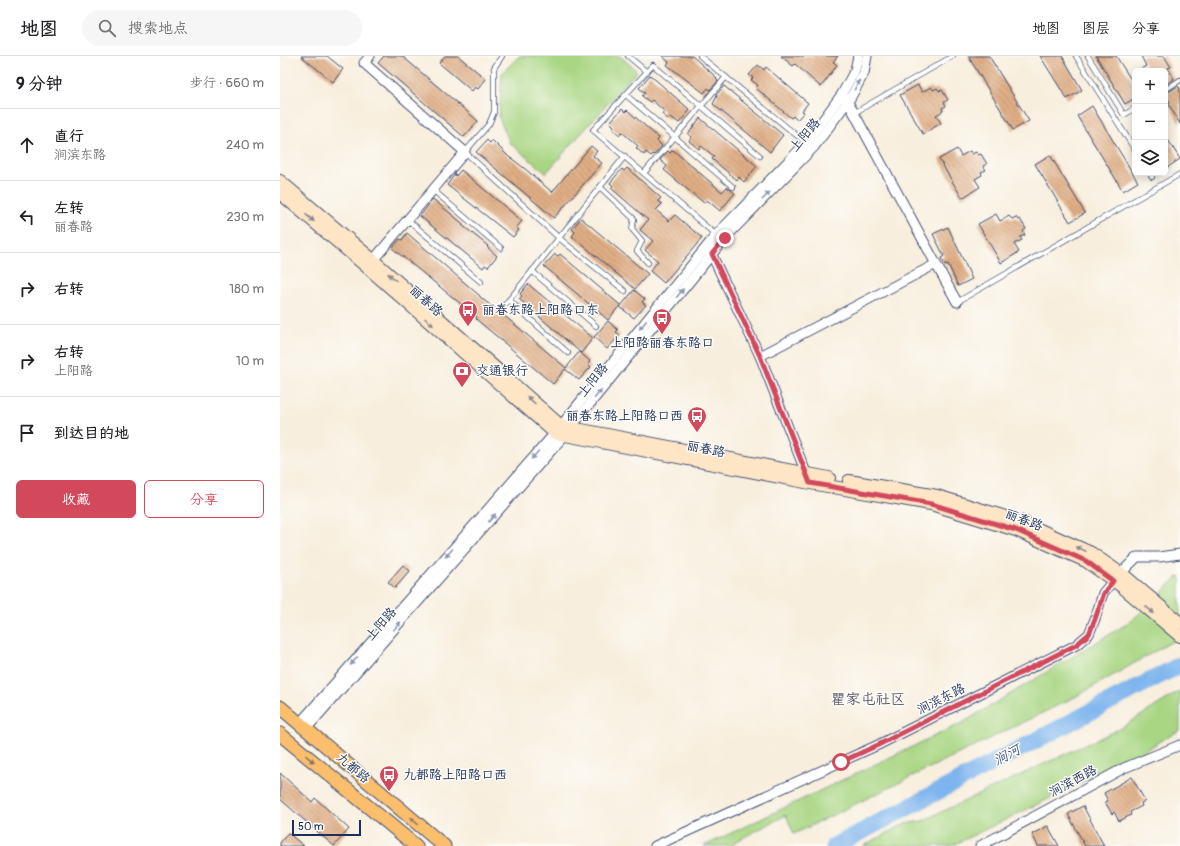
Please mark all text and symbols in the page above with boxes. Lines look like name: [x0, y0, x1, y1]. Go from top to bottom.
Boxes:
search box: [82, 10, 362, 46]
text: 地图: [20, 17, 58, 41]
icon: search: [96, 17, 118, 39]
text: 搜索地点: [128, 19, 188, 38]
text: 地图: [1032, 20, 1060, 37]
text: 图层: [1082, 20, 1110, 37]
text: 分享: [1132, 20, 1160, 37]
map controls: [1132, 68, 1168, 176]
button: +: [1132, 68, 1168, 104]
text: 9 分钟: [16, 73, 62, 94]
text: 步行 · 660 m: [190, 75, 264, 91]
one-way arrow: [854, 80, 861, 91]
button: −: [1132, 104, 1168, 140]
street label: 上阳路: [786, 115, 824, 155]
text: 直行: [54, 127, 84, 146]
icon: ahead: [16, 134, 38, 156]
text: 240 m: [226, 137, 264, 153]
button: layers: [1132, 140, 1168, 176]
text: 涧滨东路: [54, 147, 106, 163]
one-way arrow: [761, 191, 771, 201]
text: 左转: [54, 199, 84, 218]
icon: left: [16, 206, 38, 228]
text: 230 m: [227, 209, 264, 225]
one-way arrow: [304, 214, 315, 223]
text: 丽春路: [54, 219, 93, 235]
route end: [716, 229, 734, 247]
one-way arrow: [387, 272, 397, 281]
icon: right: [16, 278, 38, 300]
text: 右转: [54, 280, 84, 299]
text: 180 m: [229, 281, 264, 297]
street label: 丽春路: [406, 282, 446, 320]
one-way arrow: [675, 288, 684, 299]
bus stop icon: 丽春东路上阳路口东: [457, 299, 479, 327]
place label: 丽春东路上阳路口东: [482, 302, 599, 318]
bus stop icon: 上阳路丽春东路口: [651, 307, 673, 335]
one-way arrow: [424, 317, 434, 327]
one-way arrow: [638, 319, 647, 330]
place label: 上阳路丽春东路口: [610, 335, 714, 351]
text: 右转: [54, 343, 84, 362]
icon: right: [16, 350, 38, 372]
text: 10 m: [236, 353, 264, 369]
bank icon: 交通银行: [451, 360, 473, 388]
street label: 上阳路: [575, 360, 611, 400]
text: 上阳路: [54, 363, 93, 379]
place label: 交通银行: [476, 363, 528, 379]
one-way arrow: [593, 389, 602, 400]
one-way arrow: [527, 396, 536, 405]
bus stop icon: 丽春东路上阳路口西: [686, 405, 708, 433]
place label: 丽春东路上阳路口西: [566, 408, 683, 424]
icon: arrive: [16, 422, 38, 444]
text: 到达目的地: [54, 424, 129, 443]
street label: 丽春路: [685, 437, 727, 461]
one-way arrow: [531, 450, 540, 461]
button: 收藏: [16, 480, 136, 518]
button: 分享: [144, 480, 264, 518]
street label: 丽春路: [1003, 506, 1045, 534]
one-way arrow: [487, 512, 496, 523]
one-way arrow: [1075, 546, 1087, 552]
one-way arrow: [445, 548, 454, 558]
street label: 上阳路: [362, 604, 400, 644]
one-way arrow: [1144, 605, 1155, 614]
one-way arrow: [392, 621, 401, 631]
one-way arrow: [350, 656, 359, 666]
street label: 涧滨东路: [914, 680, 968, 718]
district label: 瞿家屯社区: [830, 690, 906, 709]
water label: 涧河: [991, 740, 1025, 769]
street label: 九都路: [333, 749, 373, 787]
route start: [832, 753, 850, 771]
one-way arrow: [305, 754, 315, 763]
street label: 涧滨西路: [1046, 762, 1100, 800]
bus stop icon: 九都路上阳路口西: [378, 764, 400, 792]
place label: 九都路上阳路口西: [403, 767, 507, 783]
one-way arrow: [409, 816, 419, 825]
scale bar: [292, 818, 361, 837]
text: 50 m: [298, 820, 324, 833]

